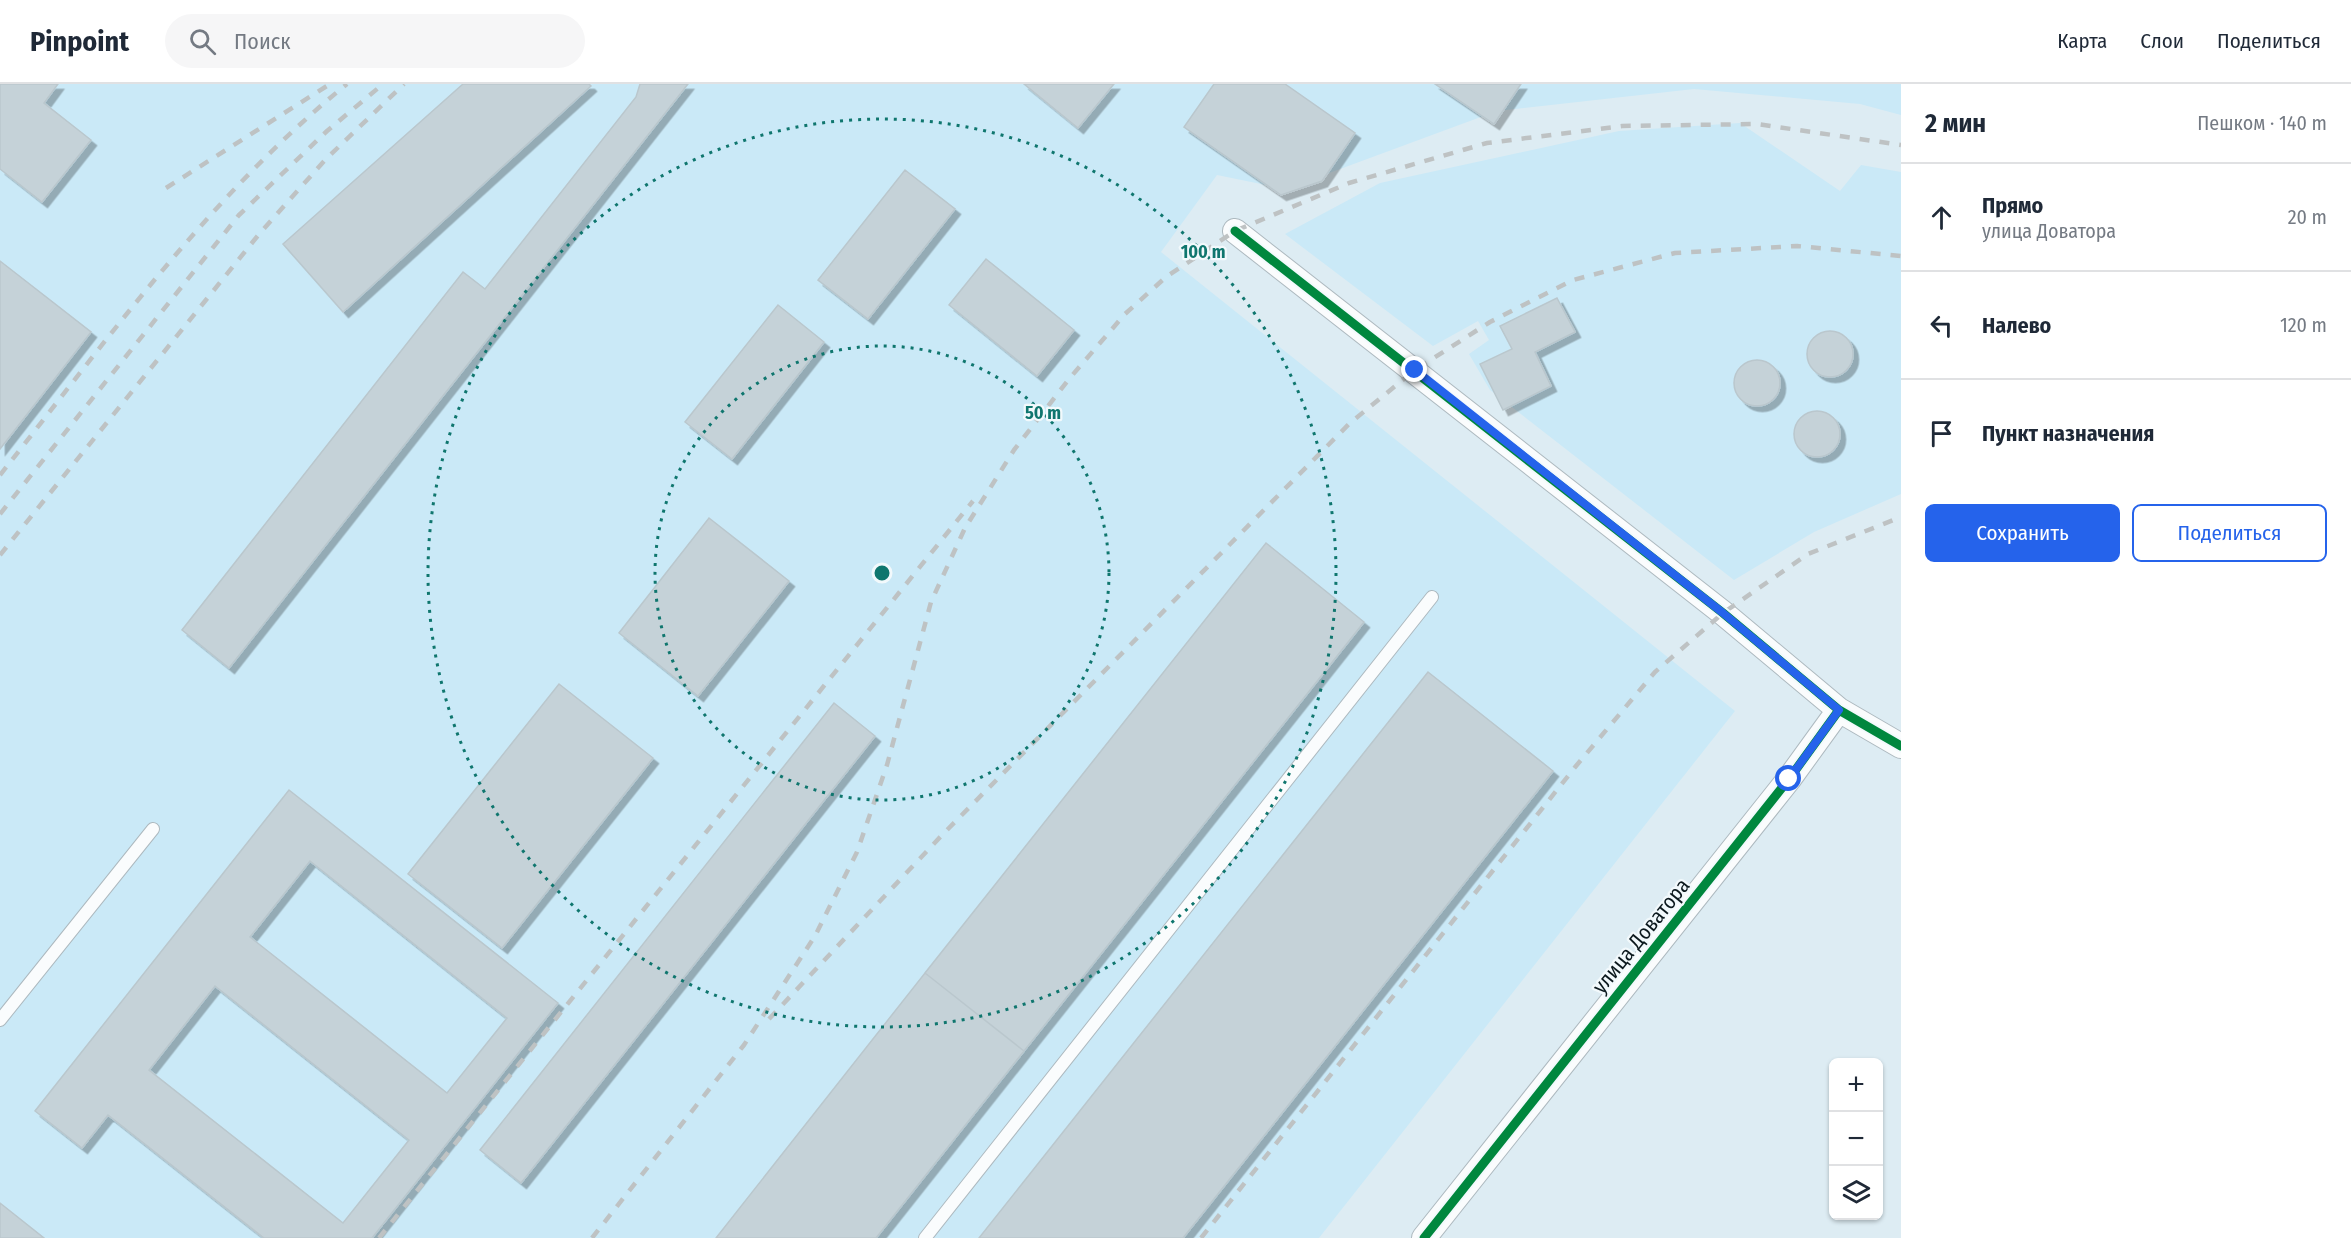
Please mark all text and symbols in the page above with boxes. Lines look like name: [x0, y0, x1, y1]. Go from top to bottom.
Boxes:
search box: [165, 14, 585, 68]
text: Pinpoint: [30, 25, 129, 58]
icon: search: [186, 25, 219, 58]
text: Поиск: [234, 28, 290, 55]
text: Карта: [2057, 28, 2107, 54]
text: Слои: [2140, 28, 2184, 54]
text: Поделиться: [2217, 28, 2321, 54]
text: 2 мин: [1925, 108, 1986, 139]
text: Пешком · 140 m: [2197, 111, 2327, 135]
text: Прямо: [1982, 192, 2043, 219]
icon: ahead: [1925, 201, 1958, 234]
text: 20 m: [2288, 205, 2327, 229]
text: улица Доватора: [1982, 219, 2116, 243]
text: 100 m: [1181, 241, 1225, 263]
icon: left: [1925, 309, 1958, 342]
text: Налево: [1982, 312, 2051, 339]
text: 120 m: [2280, 313, 2327, 337]
route end: [1401, 356, 1427, 382]
text: 50 m: [1025, 402, 1061, 424]
icon: arrive: [1925, 417, 1958, 450]
text: Пункт назначения: [1982, 420, 2154, 447]
button: Сохранить: [1925, 504, 2120, 562]
button: Поделиться: [2132, 504, 2327, 562]
centre of rings: [872, 563, 892, 583]
route start: [1775, 765, 1801, 791]
street label: улица Доватора: [1587, 873, 1695, 999]
map controls: [1829, 1058, 1883, 1220]
button: +: [1829, 1058, 1883, 1112]
button: −: [1829, 1112, 1883, 1166]
button: layers: [1829, 1166, 1883, 1220]

